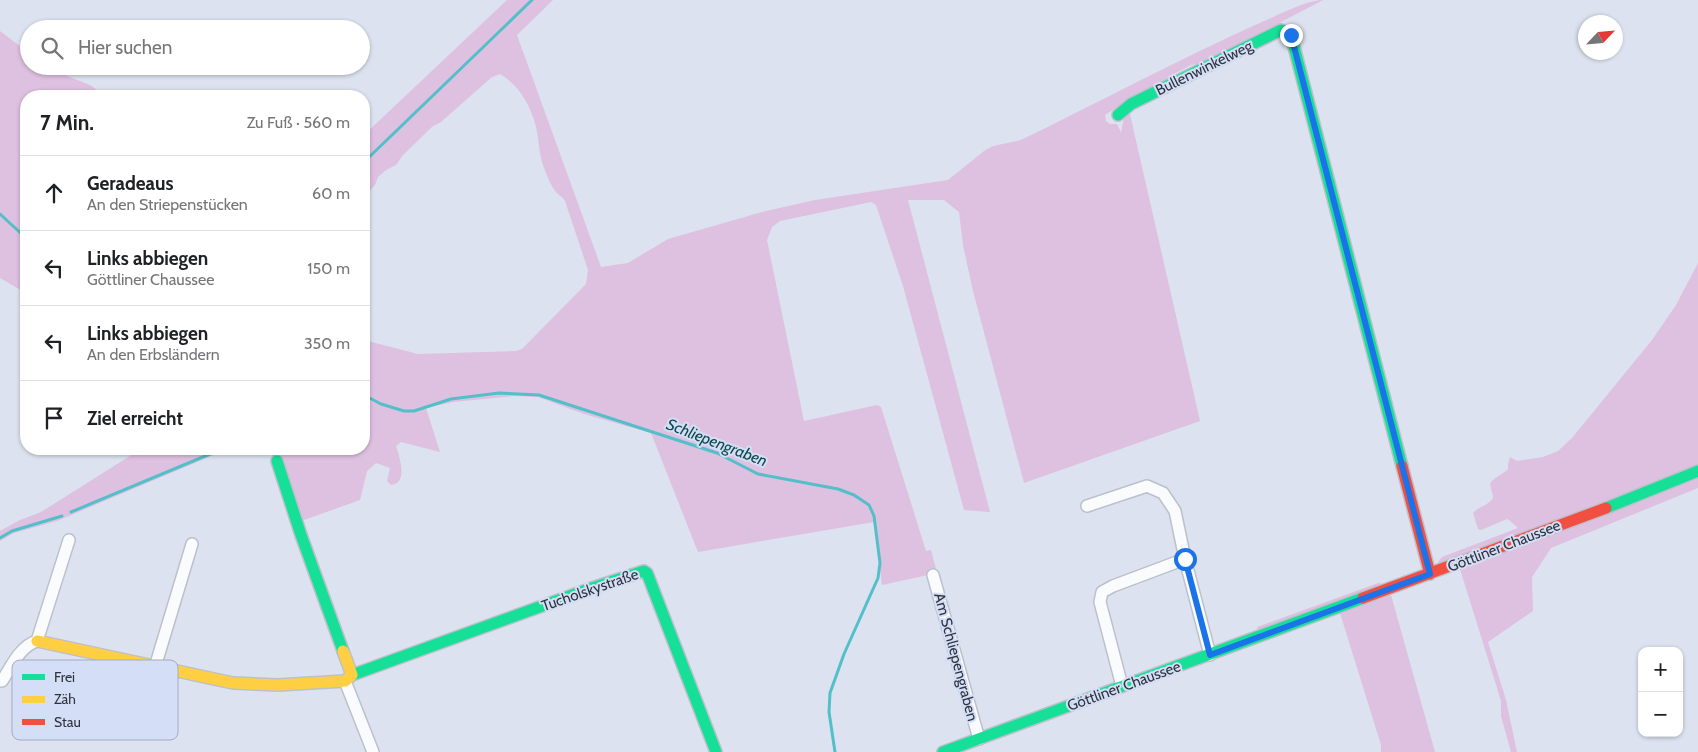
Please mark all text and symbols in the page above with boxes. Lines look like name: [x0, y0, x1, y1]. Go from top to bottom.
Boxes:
north arrow: [1578, 15, 1623, 60]
search box: [20, 20, 370, 75]
route end: [1280, 24, 1303, 47]
icon: search: [38, 34, 66, 62]
text: Hier suchen: [78, 36, 172, 59]
street label: Bullenwinkelweg: [1153, 37, 1256, 99]
text: 7 Min.: [40, 110, 94, 135]
text: Zu Fuß · 560 m: [247, 113, 350, 132]
text: Geradeaus: [87, 172, 173, 195]
icon: ahead: [40, 179, 68, 207]
text: 60 m: [312, 184, 350, 203]
text: An den Striepenstücken: [87, 195, 248, 214]
text: Links abbiegen: [87, 247, 208, 270]
icon: left: [40, 254, 68, 282]
text: 150 m: [307, 259, 350, 278]
text: Göttliner Chaussee: [87, 270, 214, 289]
text: Links abbiegen: [87, 322, 208, 345]
icon: left: [40, 329, 68, 357]
text: 350 m: [304, 334, 350, 353]
text: An den Erbsländern: [87, 345, 220, 364]
icon: arrive: [40, 404, 68, 432]
text: Ziel erreicht: [87, 407, 183, 430]
water label: Schliepengraben: [664, 415, 770, 470]
street label: Göttliner Chaussee: [1445, 516, 1563, 576]
route start: [1174, 548, 1197, 571]
street label: Tucholskystraße: [539, 565, 641, 615]
street label: Am Schliepengraben: [930, 591, 982, 723]
map controls: [1638, 647, 1683, 737]
button: +: [1638, 647, 1683, 692]
street label: Göttliner Chaussee: [1065, 657, 1183, 715]
legend: [12, 660, 178, 740]
text: Frei: [54, 668, 75, 686]
text: Zäh: [54, 690, 76, 708]
button: −: [1638, 692, 1683, 737]
text: Stau: [54, 713, 81, 731]

